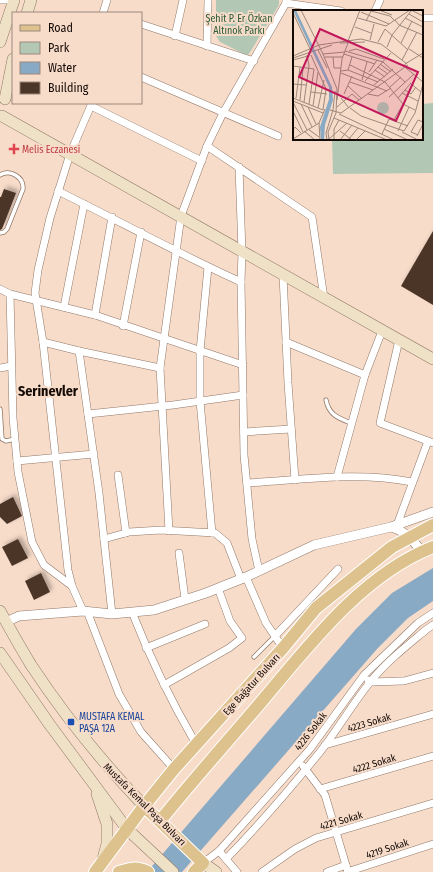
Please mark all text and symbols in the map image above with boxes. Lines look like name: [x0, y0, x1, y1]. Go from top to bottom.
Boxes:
inset map: [293, 10, 423, 140]
legend: [12, 12, 142, 104]
park label: Şehit P. Er Özkan Altınok Parkı: [205, 12, 273, 37]
text: Road: [48, 21, 73, 35]
text: Park: [48, 41, 70, 55]
text: Water: [48, 61, 77, 75]
text: Building: [48, 81, 89, 95]
marker: Melis Eczanesi: [9, 144, 19, 154]
place label: Melis Eczanesi: [22, 144, 80, 156]
district label: Serinevler: [18, 383, 79, 400]
street label: Ege Bağatur Bulvarı: [221, 651, 283, 718]
street label: 4226 Sokak: [292, 710, 330, 753]
place label: MUSTAFA KEMAL PAŞA 12A: [79, 711, 145, 735]
street label: 4223 Sokak: [346, 711, 393, 735]
marker: MUSTAFA KEMAL PAŞA 12A: [66, 717, 76, 727]
street label: 4222 Sokak: [351, 752, 398, 776]
street label: Mustafa Kemal Paşa Bulvarı: [101, 761, 188, 848]
street label: 4221 Sokak: [319, 809, 364, 833]
street label: 4219 Sokak: [364, 836, 411, 862]

